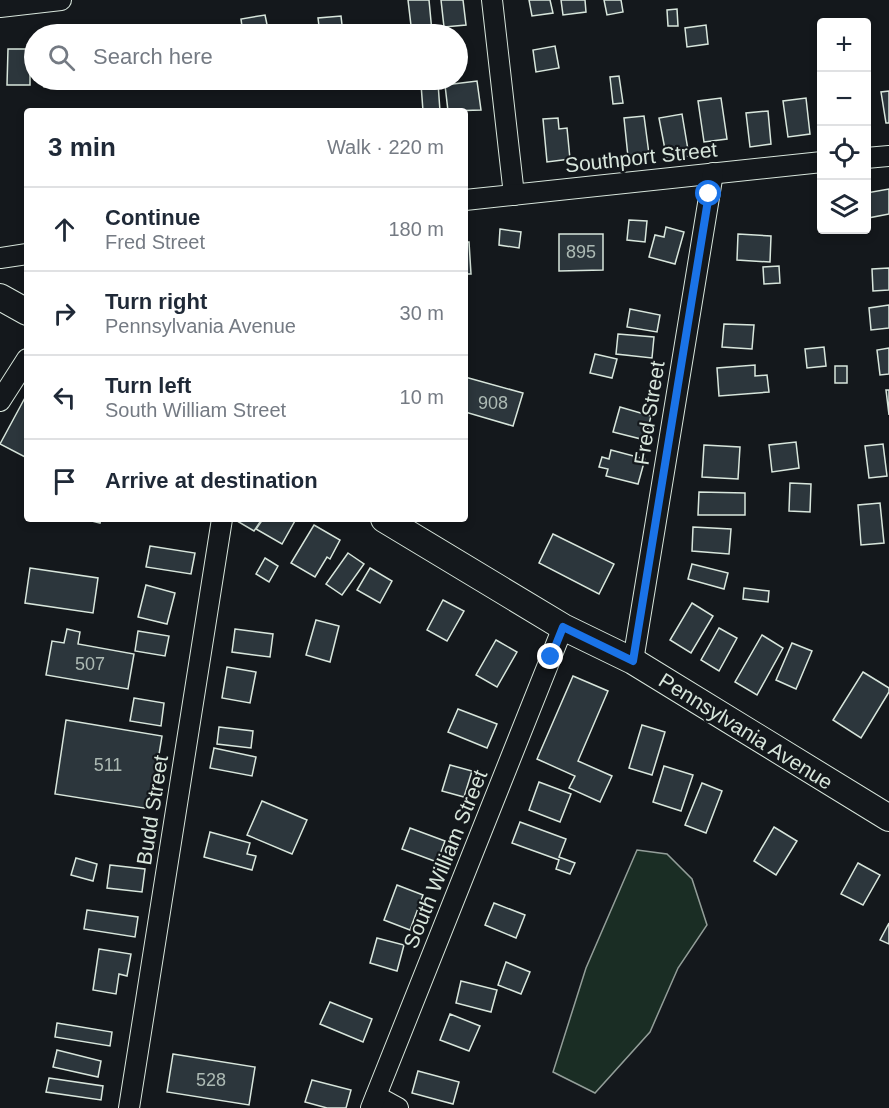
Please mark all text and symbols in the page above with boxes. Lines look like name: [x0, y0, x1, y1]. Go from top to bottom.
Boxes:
map controls: [817, 18, 871, 234]
button: +: [817, 18, 871, 72]
search box: [24, 24, 468, 90]
icon: search: [45, 41, 78, 74]
text: Search here: [93, 44, 213, 69]
button: −: [817, 72, 871, 126]
button: locate: [817, 126, 871, 180]
text: 3 min: [48, 132, 116, 162]
text: Walk · 220 m: [327, 136, 444, 158]
street label: Southport Street: [564, 138, 718, 176]
route start: [695, 180, 721, 206]
button: layers: [817, 180, 871, 234]
text: Continue: [105, 205, 200, 230]
icon: ahead: [48, 213, 81, 246]
text: 180 m: [388, 218, 444, 240]
text: Fred Street: [105, 231, 205, 253]
house number: 895: [566, 242, 596, 262]
text: Turn right: [105, 289, 207, 314]
icon: right: [48, 297, 81, 330]
text: 30 m: [400, 302, 444, 324]
text: Pennsylvania Avenue: [105, 315, 296, 337]
street label: Fred Street: [629, 359, 669, 467]
text: Turn left: [105, 373, 191, 398]
icon: left: [48, 381, 81, 414]
text: 10 m: [400, 386, 444, 408]
house number: 908: [478, 393, 508, 413]
text: South William Street: [105, 399, 286, 421]
icon: arrive: [48, 465, 81, 498]
text: Arrive at destination: [105, 468, 318, 493]
route end: [537, 643, 563, 669]
house number: 507: [75, 654, 105, 674]
street label: Pennsylvania Avenue: [655, 668, 837, 794]
street label: Budd Street: [132, 753, 172, 867]
house number: 511: [94, 755, 122, 775]
street label: South William Street: [399, 766, 491, 951]
house number: 528: [196, 1070, 226, 1090]

